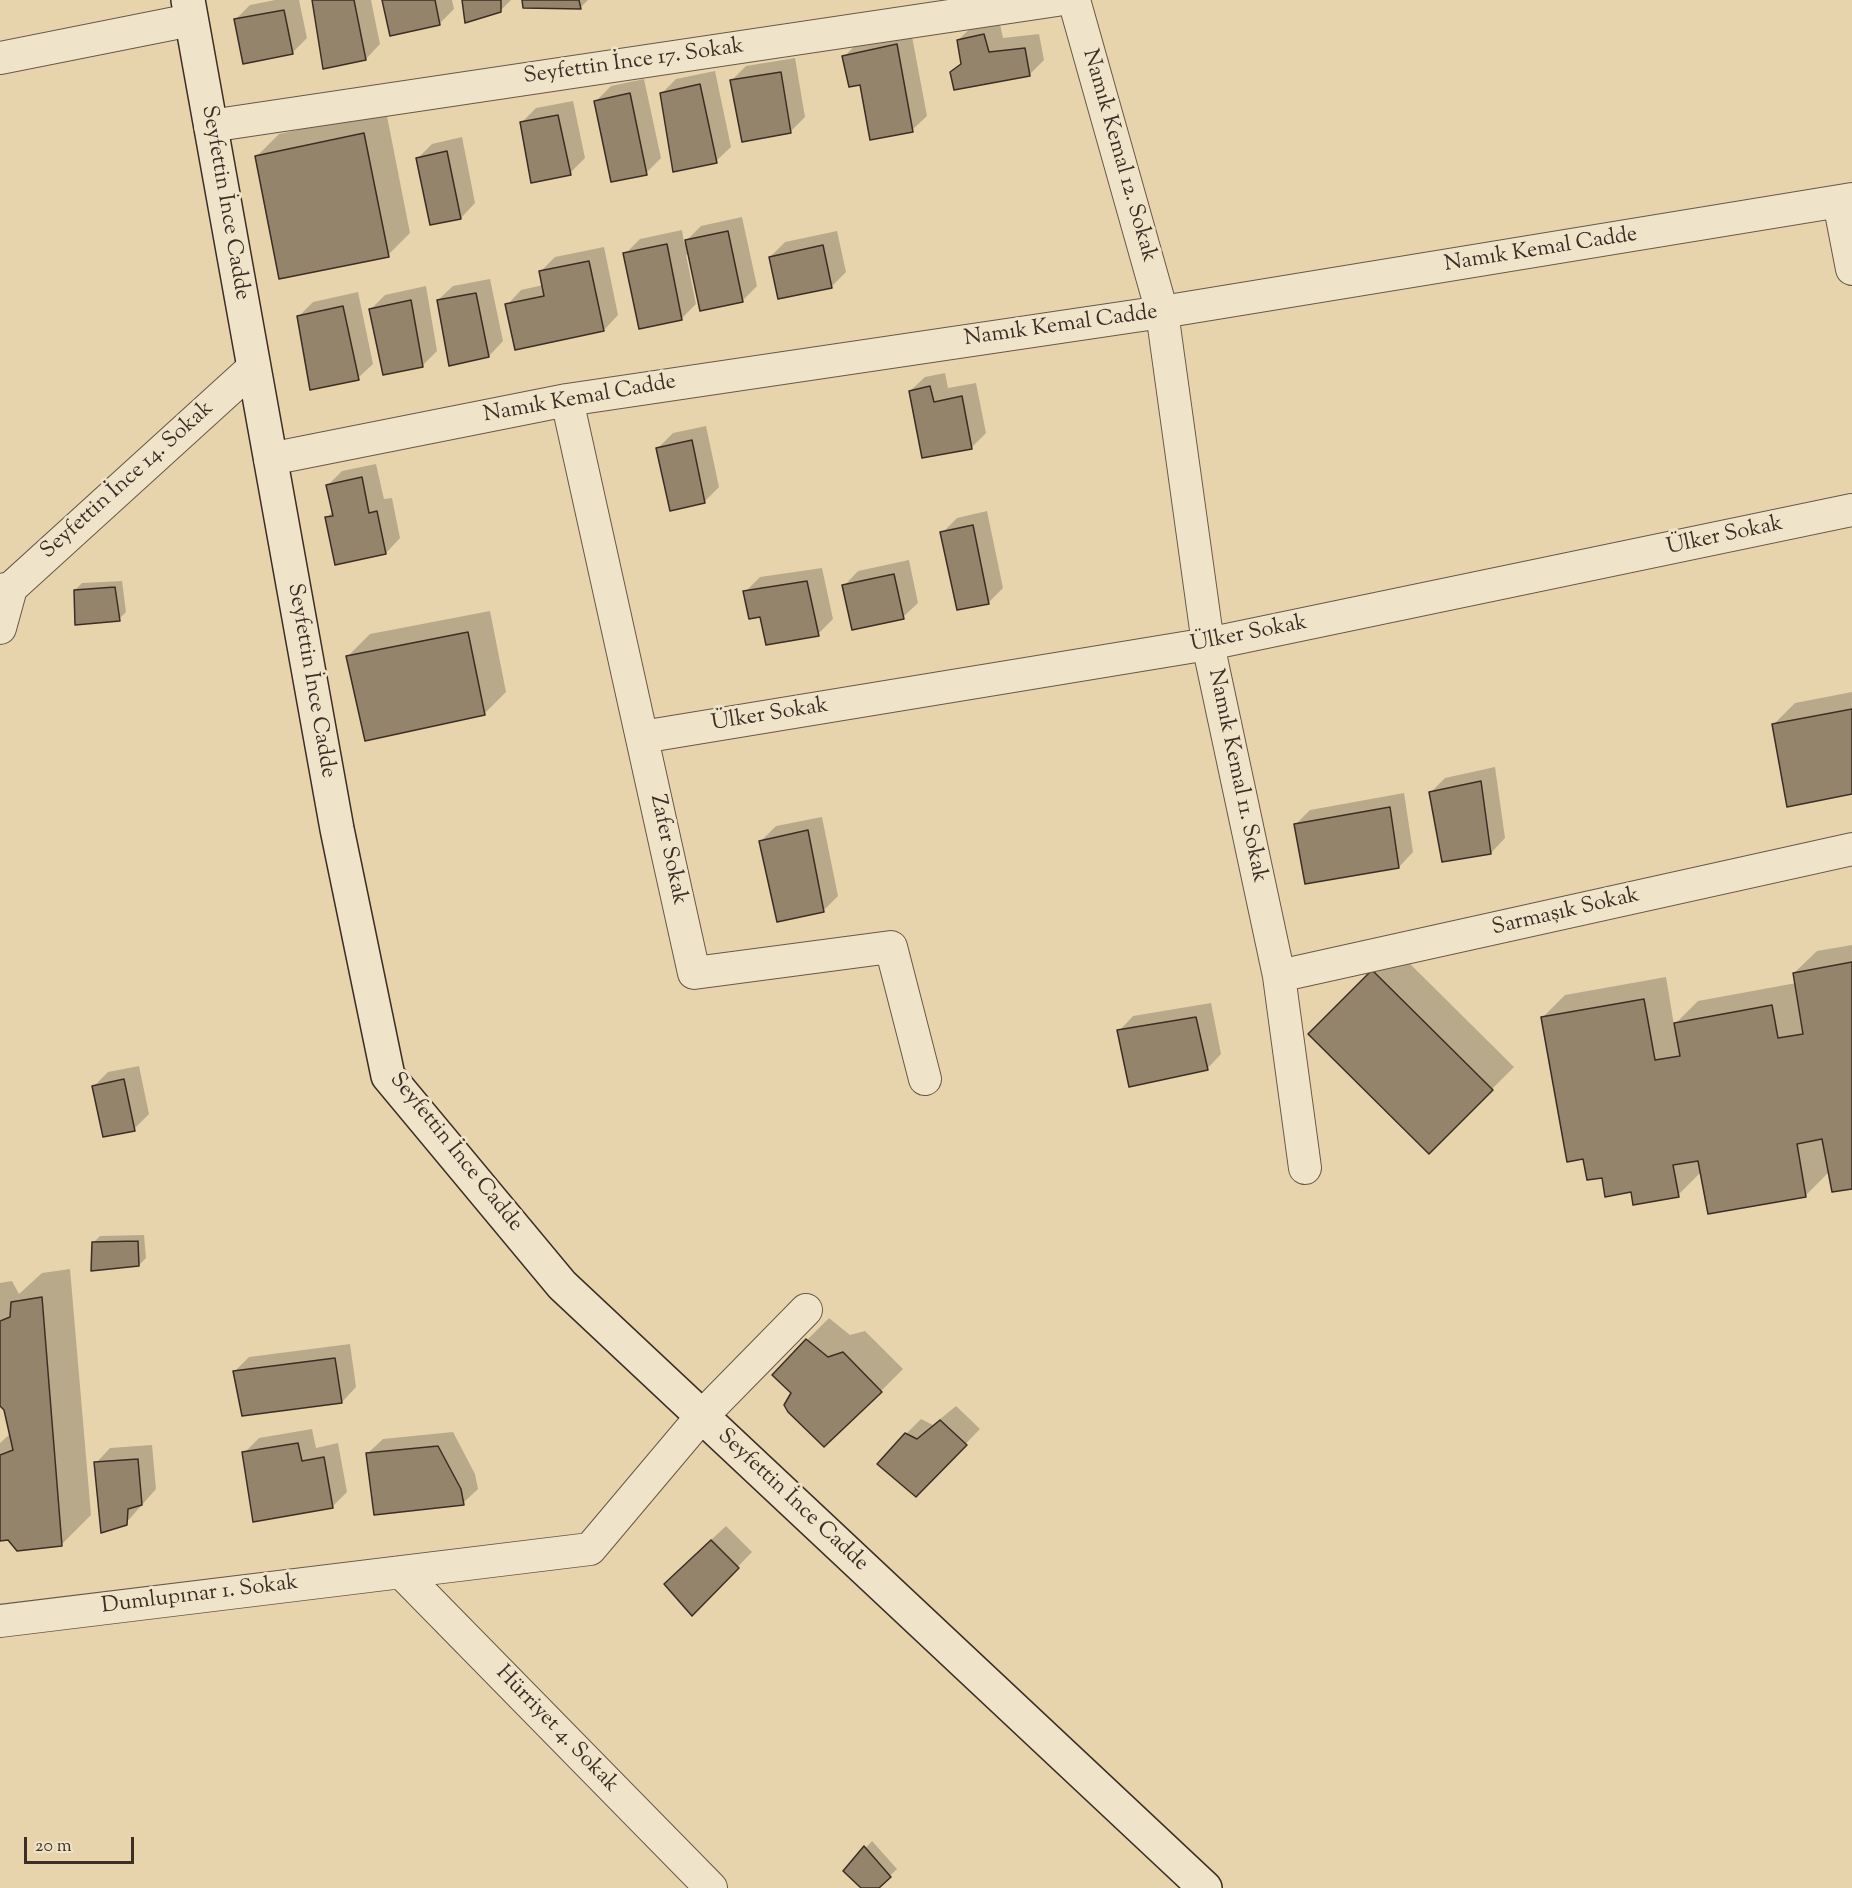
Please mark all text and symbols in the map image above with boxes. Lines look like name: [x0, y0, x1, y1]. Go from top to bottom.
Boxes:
street label: Seyfettin İnce 17. Sokak: [522, 34, 746, 92]
street label: Namık Kemal 12. Sokak: [1075, 47, 1161, 265]
street label: Seyfettin İnce Cadde: [194, 104, 254, 302]
street label: Namık Kemal Cadde: [1443, 223, 1639, 279]
street label: Namık Kemal Cadde: [963, 300, 1159, 354]
street label: Namık Kemal Cadde: [482, 370, 678, 430]
street label: Seyfettin İnce 14. Sokak: [36, 397, 220, 565]
street label: Ülker Sokak: [1664, 512, 1786, 562]
street label: Seyfettin İnce Cadde: [280, 582, 340, 780]
street label: Ülker Sokak: [1188, 611, 1310, 659]
street label: Namık Kemal 11. Sokak: [1200, 667, 1272, 885]
street label: Ülker Sokak: [710, 694, 830, 738]
street label: Zafer Sokak: [642, 792, 692, 908]
street label: Sarmaşık Sokak: [1490, 883, 1642, 943]
street label: Seyfettin İnce Cadde: [383, 1068, 527, 1238]
street label: Seyfettin İnce Cadde: [711, 1424, 873, 1578]
street label: Dumlupınar 1. Sokak: [100, 1571, 300, 1621]
street label: Hürriyet 4. Sokak: [489, 1661, 623, 1799]
scale bar: [27, 1825, 136, 1863]
text: 20 m: [35, 1834, 72, 1860]

